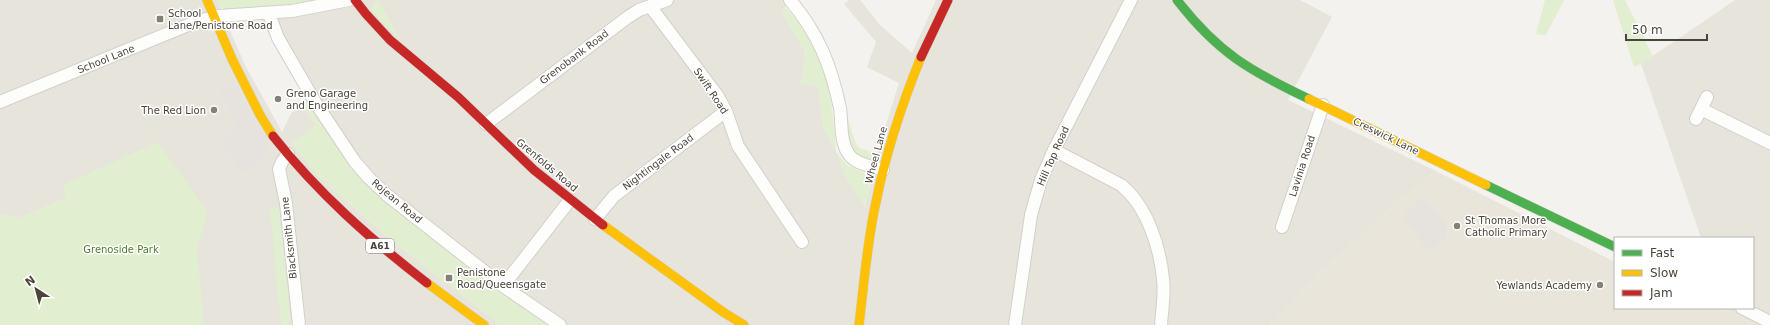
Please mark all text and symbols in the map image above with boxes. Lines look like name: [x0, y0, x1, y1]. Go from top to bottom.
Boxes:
place label: School Lane/Penistone Road: [168, 8, 273, 31]
marker: School Lane/Penistone Road: [155, 14, 165, 24]
scale bar: [1626, 16, 1707, 42]
text: 50 m: [1632, 23, 1663, 37]
street label: Grenobank Road: [537, 28, 611, 86]
street label: School Lane: [76, 43, 136, 75]
street label: Swift Road: [692, 66, 730, 116]
place label: Greno Garage and Engineering: [286, 88, 368, 111]
marker: Greno Garage and Engineering: [273, 94, 283, 104]
place label: The Red Lion: [140, 105, 206, 116]
marker: The Red Lion: [209, 105, 219, 115]
street label: Creswick Lane: [1351, 115, 1421, 157]
street label: Hill Top Road: [1035, 124, 1071, 188]
street label: Wheel Lane: [863, 125, 889, 185]
street label: Nightingale Road: [620, 132, 696, 192]
street label: Lavinia Road: [1287, 134, 1317, 198]
street label: Grenfolds Road: [514, 136, 580, 194]
street label: Rojean Road: [370, 177, 424, 225]
street label: Blacksmith Lane: [279, 196, 299, 280]
place label: St Thomas More Catholic Primary: [1465, 215, 1547, 238]
marker: St Thomas More Catholic Primary: [1452, 221, 1462, 231]
legend: [1614, 237, 1754, 309]
road number: A61: [366, 239, 394, 253]
park label: Grenoside Park: [83, 244, 159, 255]
text: Fast: [1650, 246, 1674, 260]
text: Slow: [1650, 266, 1678, 280]
place label: Penistone Road/Queensgate: [457, 267, 546, 290]
north arrow: [16, 269, 56, 309]
text: N: [23, 273, 38, 289]
marker: Penistone Road/Queensgate: [444, 273, 454, 283]
place label: Yewlands Academy: [1495, 280, 1592, 291]
marker: Yewlands Academy: [1595, 280, 1605, 290]
text: Jam: [1649, 286, 1673, 300]

